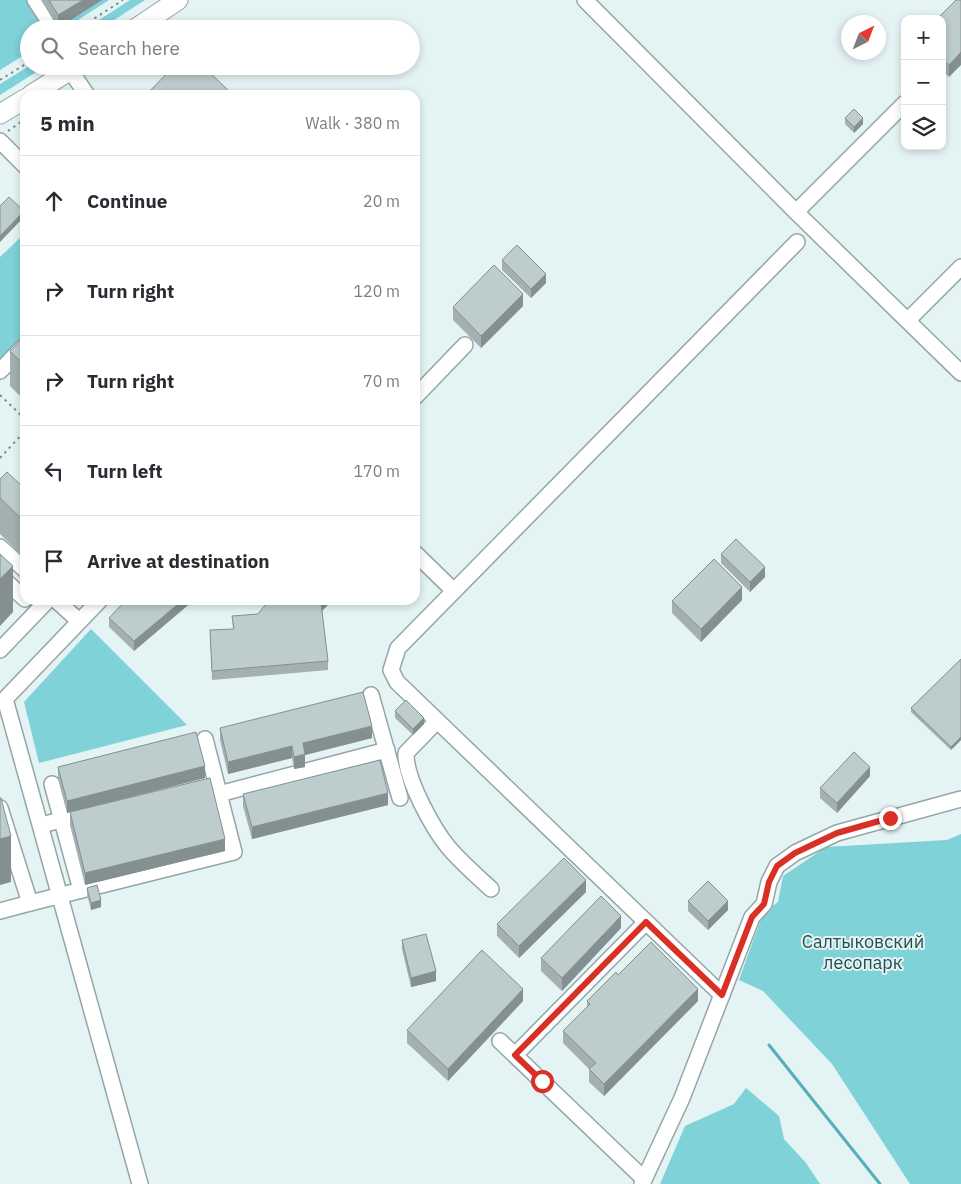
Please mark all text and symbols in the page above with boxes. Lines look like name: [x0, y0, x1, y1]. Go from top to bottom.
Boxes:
north arrow: [841, 15, 886, 60]
map controls: [901, 15, 946, 150]
button: +: [901, 15, 946, 60]
search box: [20, 20, 420, 75]
icon: search: [38, 34, 66, 62]
text: Search here: [78, 36, 180, 60]
button: −: [901, 60, 946, 105]
button: layers: [901, 105, 946, 150]
text: 5 min: [40, 109, 95, 137]
text: Walk · 380 m: [305, 113, 400, 133]
icon: ahead: [40, 187, 68, 215]
text: Continue: [87, 189, 167, 213]
text: 20 m: [363, 191, 400, 211]
icon: right: [40, 277, 68, 305]
text: Turn right: [87, 279, 174, 303]
text: 120 m: [353, 281, 400, 301]
icon: right: [40, 367, 68, 395]
text: Turn right: [87, 369, 174, 393]
text: 70 m: [363, 371, 400, 391]
icon: left: [40, 457, 68, 485]
text: Turn left: [87, 459, 163, 483]
text: 170 m: [353, 461, 400, 481]
icon: arrive: [40, 547, 68, 575]
text: Arrive at destination: [87, 549, 270, 573]
route end: [879, 807, 902, 830]
park label: Салтыковский лесопарк: [802, 930, 924, 974]
route start: [531, 1070, 554, 1093]

